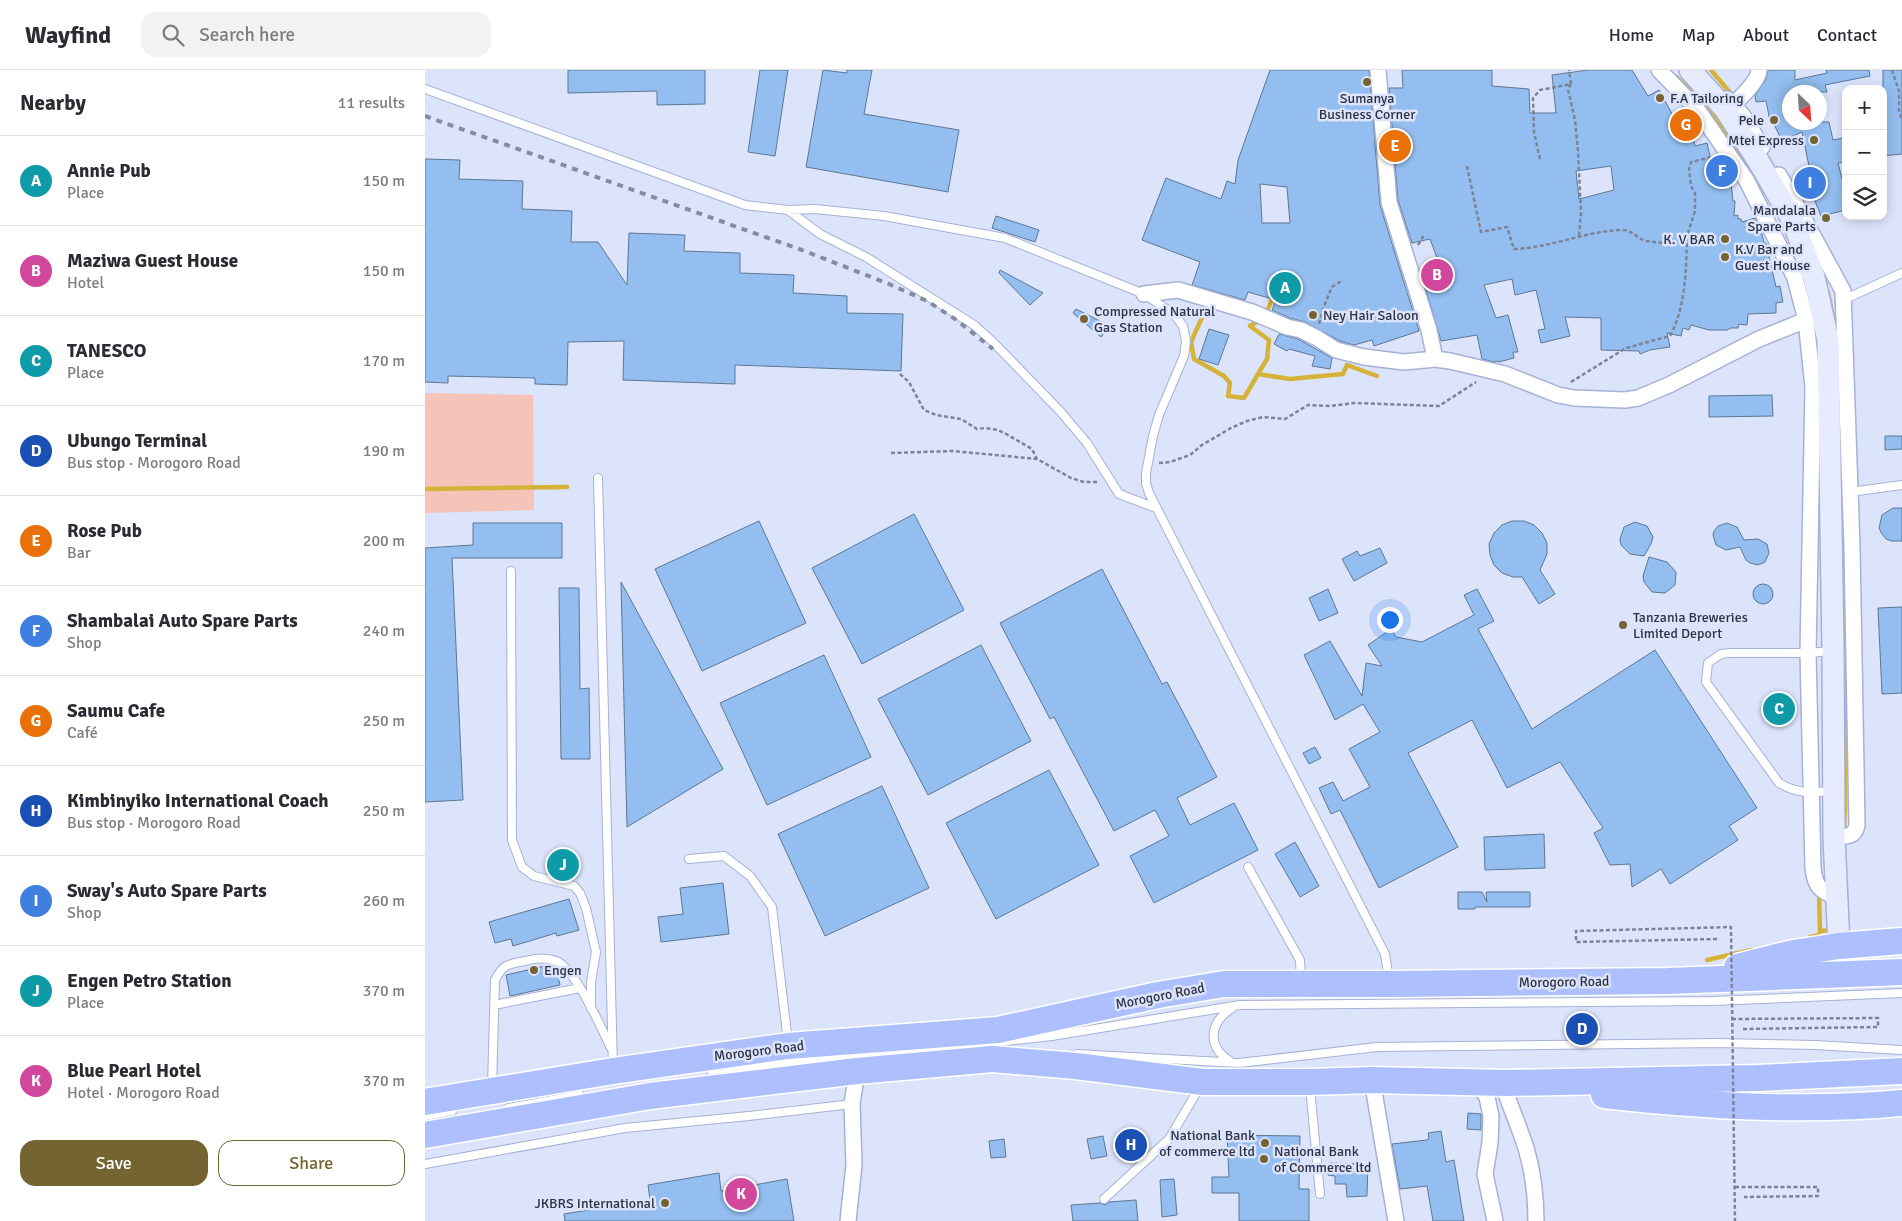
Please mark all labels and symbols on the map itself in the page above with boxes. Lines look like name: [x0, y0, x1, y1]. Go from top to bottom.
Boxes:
marker: Sumanya Business Corner: [1361, 76, 1373, 88]
north arrow: [1782, 85, 1827, 130]
place label: Sumanya Business Corner: [1319, 90, 1416, 123]
place label: F.A Tailoring: [1670, 90, 1744, 107]
marker: F.A Tailoring: [1654, 92, 1666, 104]
pin: G: [1670, 106, 1702, 144]
place label: Pele: [1738, 112, 1764, 129]
marker: Pele: [1768, 114, 1780, 126]
pin: E: [1379, 127, 1411, 165]
place label: Mtei Express: [1728, 132, 1804, 149]
marker: Mtei Express: [1808, 134, 1820, 146]
pin: F: [1706, 152, 1738, 190]
pin: I: [1794, 164, 1826, 202]
place label: Mandalala Spare Parts: [1748, 202, 1816, 235]
marker: Mandalala Spare Parts: [1820, 212, 1832, 224]
place label: K. V BAR: [1663, 231, 1715, 248]
marker: K. V BAR: [1719, 233, 1731, 245]
place label: K.V Bar and Guest House: [1735, 241, 1810, 274]
marker: K.V Bar and Guest House: [1719, 251, 1731, 263]
pin: B: [1421, 256, 1453, 294]
pin: A: [1269, 269, 1301, 307]
place label: Compressed Natural Gas Station: [1094, 303, 1215, 336]
place label: Ney Hair Saloon: [1323, 307, 1419, 324]
marker: Ney Hair Saloon: [1307, 309, 1319, 321]
marker: Compressed Natural Gas Station: [1078, 313, 1090, 325]
your location: [1377, 607, 1403, 633]
place label: Tanzania Breweries Limited Deport: [1633, 609, 1748, 642]
marker: Tanzania Breweries Limited Deport: [1617, 619, 1629, 631]
pin: C: [1763, 690, 1795, 728]
pin: J: [547, 846, 579, 884]
place label: Engen: [544, 962, 582, 979]
marker: Engen: [528, 964, 540, 976]
street label: Morogoro Road: [1519, 973, 1609, 991]
street label: Morogoro Road: [1114, 979, 1206, 1013]
pin: D: [1566, 1010, 1598, 1048]
street label: Morogoro Road: [713, 1037, 805, 1065]
pin: H: [1115, 1126, 1147, 1164]
place label: National Bank of commerce ltd: [1159, 1127, 1255, 1160]
marker: National Bank of commerce ltd: [1259, 1137, 1271, 1149]
place label: National Bank of Commerce ltd: [1274, 1143, 1372, 1176]
marker: National Bank of Commerce ltd: [1258, 1153, 1270, 1165]
pin: K: [725, 1175, 757, 1213]
place label: JKBRS International: [534, 1195, 655, 1212]
marker: JKBRS International: [659, 1197, 671, 1209]

